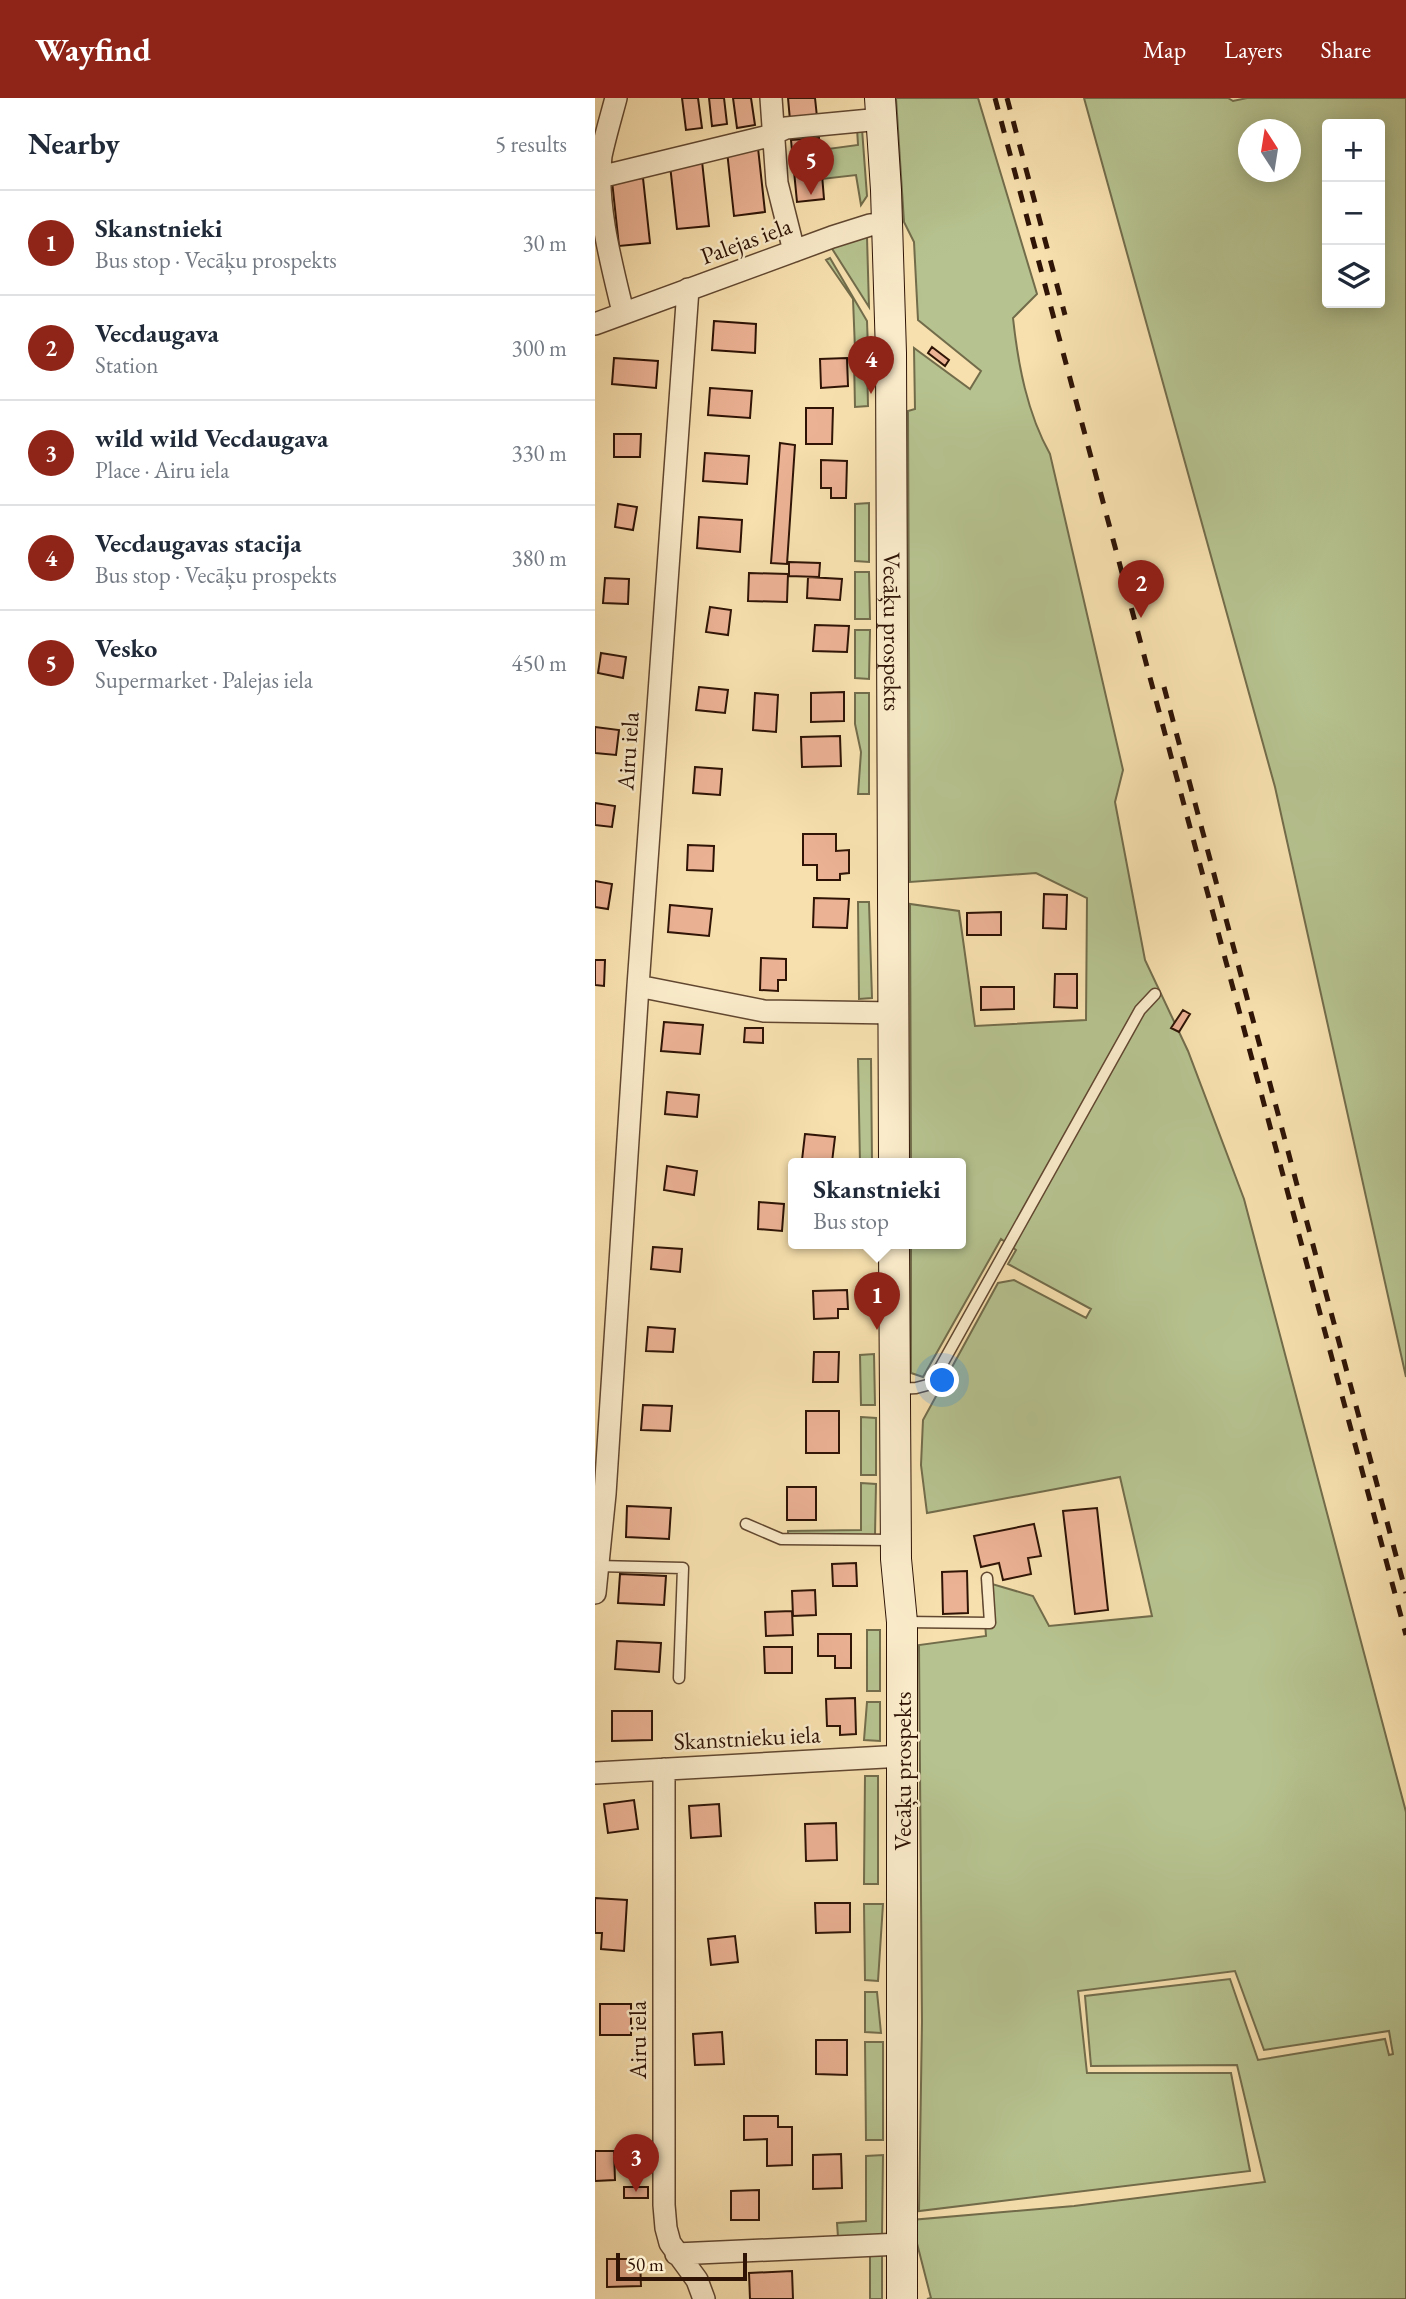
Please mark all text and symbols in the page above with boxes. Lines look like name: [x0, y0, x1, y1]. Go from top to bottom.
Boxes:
text: Wayfind: [35, 28, 151, 71]
text: Map: [1143, 34, 1186, 65]
text: Layers: [1224, 34, 1283, 65]
text: Share: [1321, 34, 1371, 65]
north arrow: [1238, 119, 1301, 182]
map controls: [1322, 119, 1385, 308]
button: +: [1322, 119, 1385, 182]
text: Nearby: [28, 124, 120, 163]
text: 5 results: [495, 129, 567, 159]
pin: 5: [788, 137, 834, 195]
button: −: [1322, 182, 1385, 245]
street label: Palejas iela: [696, 210, 796, 271]
text: Skanstnieki: [95, 211, 222, 245]
text: 1: [45, 228, 57, 258]
text: 30 m: [522, 228, 567, 258]
text: Bus stop · Vecāķu prospekts: [95, 245, 337, 275]
button: layers: [1322, 245, 1385, 308]
text: Vecdaugava: [95, 316, 219, 350]
text: 2: [45, 333, 57, 363]
text: 300 m: [511, 333, 567, 363]
pin: 4: [848, 336, 894, 394]
text: Station: [95, 350, 158, 380]
text: wild wild Vecdaugava: [95, 421, 328, 455]
text: 3: [45, 438, 57, 468]
text: 330 m: [511, 438, 567, 468]
text: Place · Airu iela: [95, 455, 229, 485]
text: Vecdaugavas stacija: [95, 526, 302, 560]
text: 4: [45, 543, 57, 573]
text: 380 m: [511, 543, 567, 573]
street label: Vecāķu prospekts: [877, 552, 908, 711]
text: Bus stop · Vecāķu prospekts: [95, 560, 337, 590]
pin: 2: [1118, 560, 1164, 618]
text: Vesko: [95, 631, 157, 665]
text: 5: [45, 648, 57, 678]
text: 450 m: [511, 648, 567, 678]
text: Supermarket · Palejas iela: [95, 665, 313, 695]
street label: Airu iela: [609, 710, 646, 792]
popup: [788, 1158, 966, 1249]
text: Skanstnieki: [813, 1172, 941, 1206]
text: Bus stop: [813, 1206, 889, 1236]
pin: 1: [854, 1272, 900, 1330]
your location: [925, 1363, 959, 1397]
street label: Vecāķu prospekts: [887, 1692, 918, 1851]
street label: Skanstnieku iela: [673, 1718, 822, 1757]
street label: Airu iela: [622, 2000, 653, 2080]
pin: 3: [613, 2134, 659, 2192]
scale bar: [616, 2250, 747, 2282]
text: 50 m: [627, 2252, 664, 2277]

